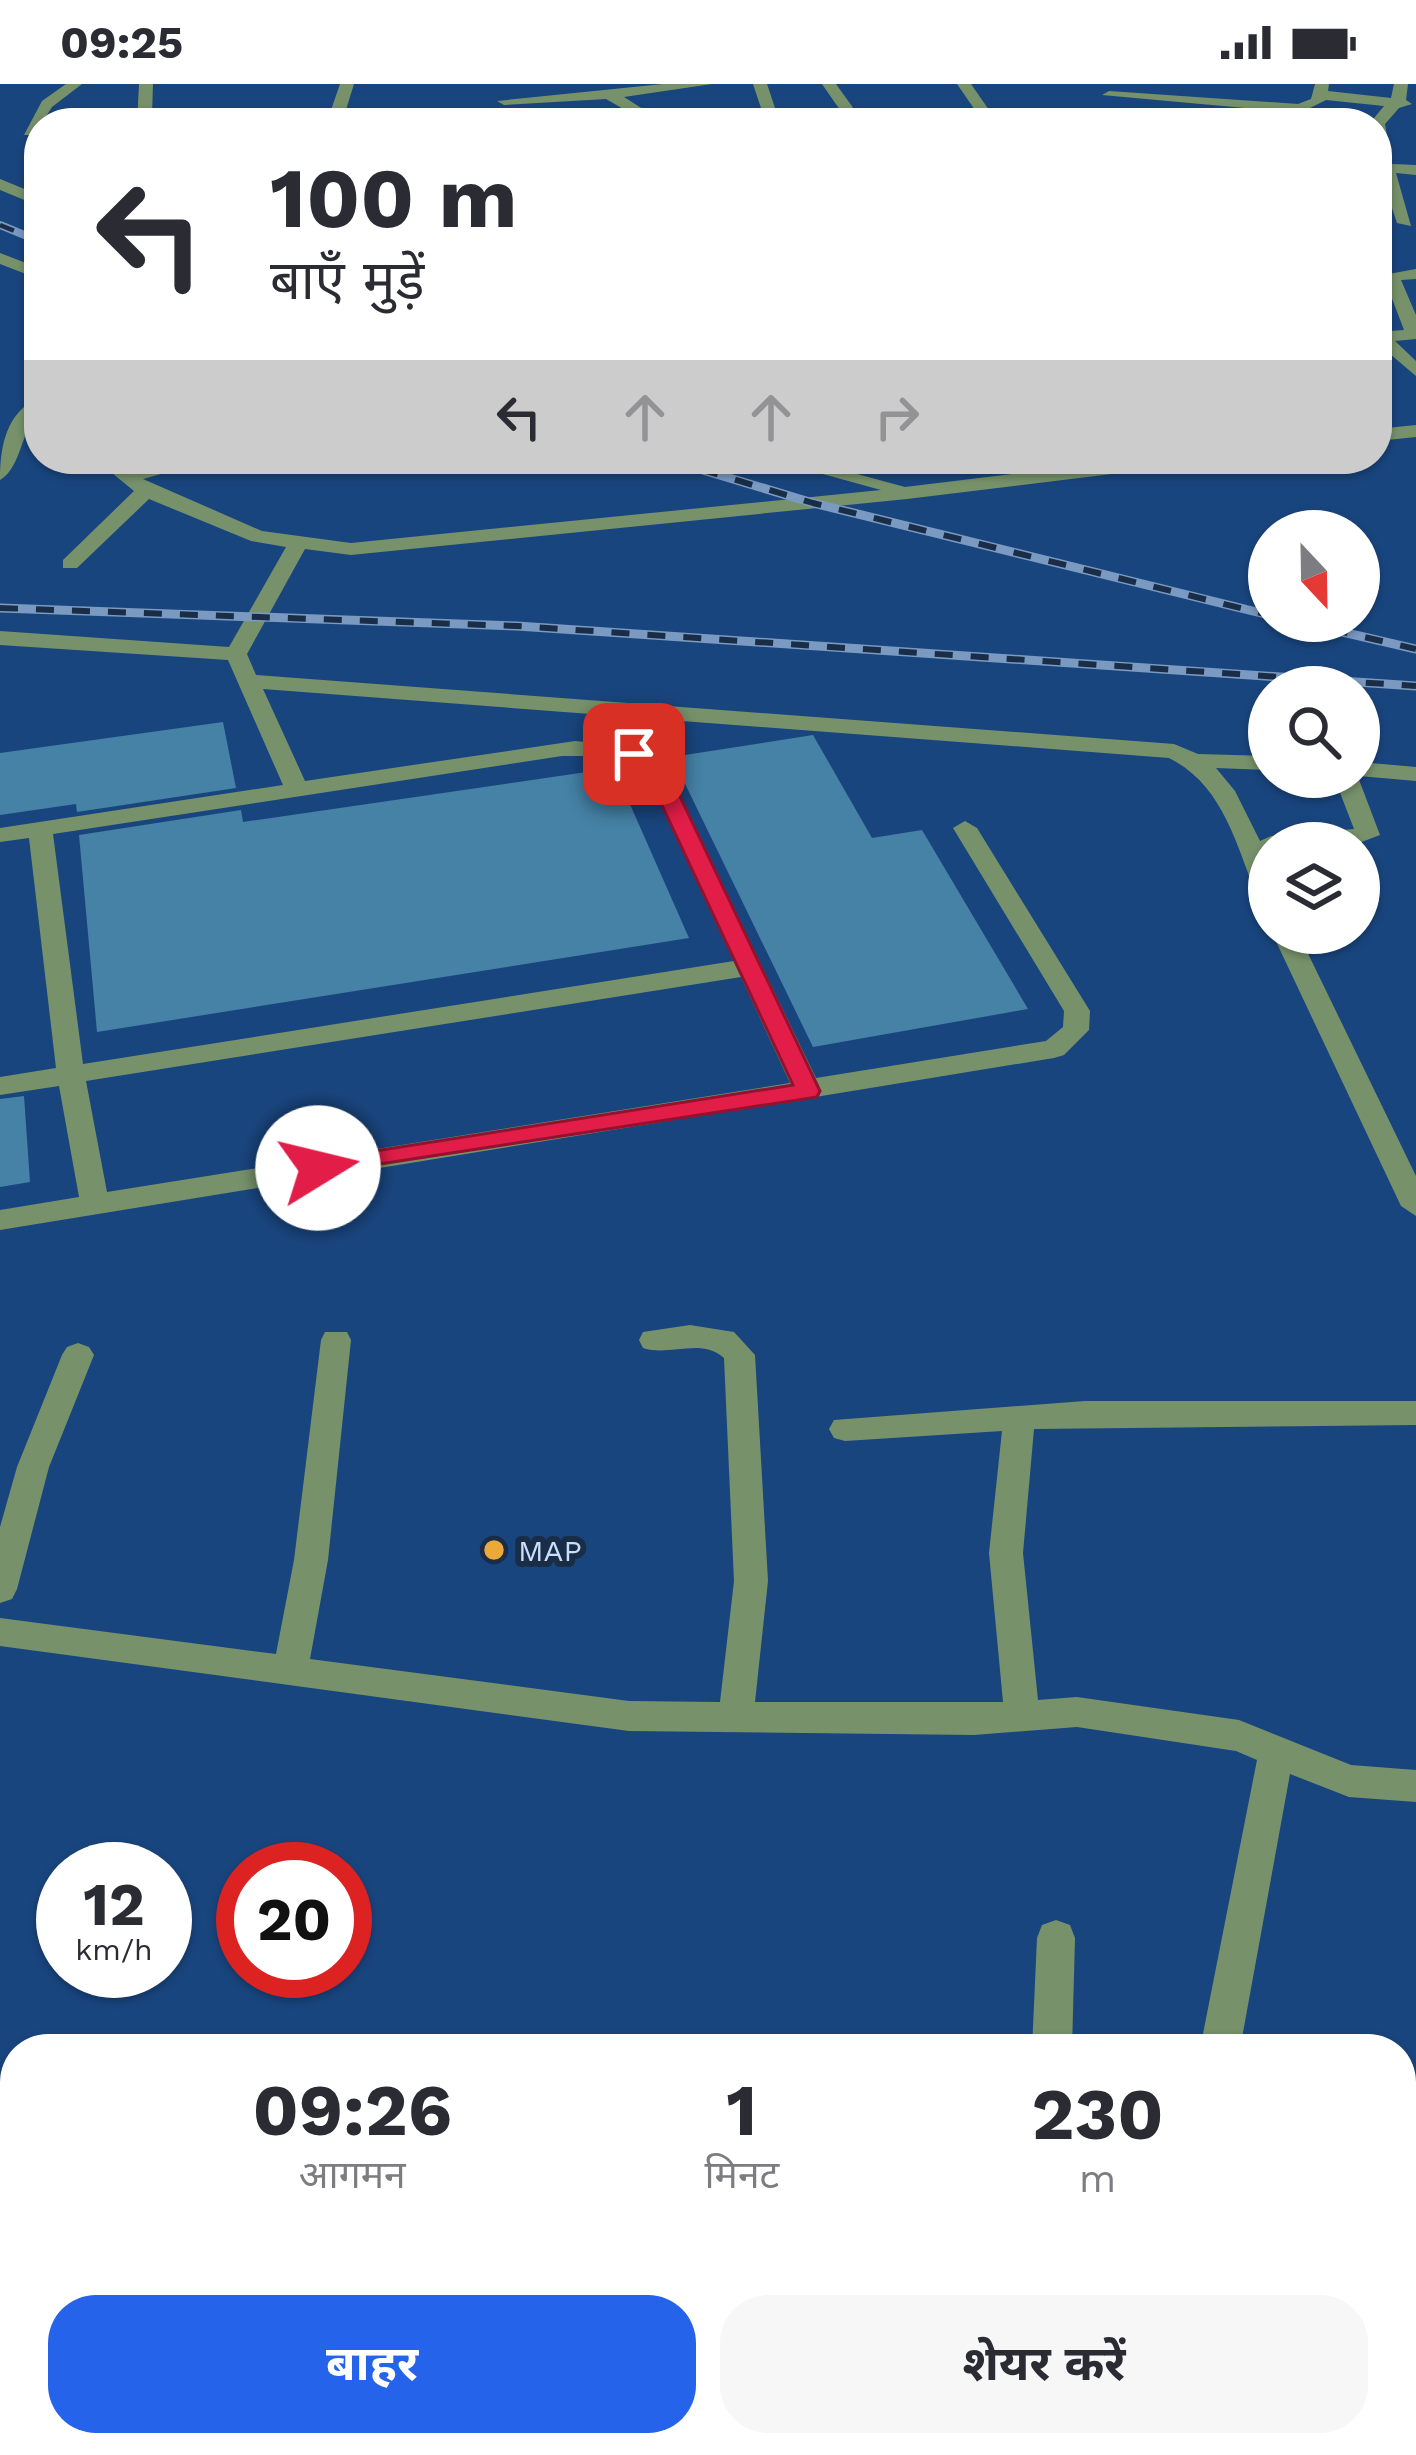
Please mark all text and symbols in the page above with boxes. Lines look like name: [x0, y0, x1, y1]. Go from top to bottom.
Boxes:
text: 09:25: [60, 16, 183, 69]
text: 100 m: [270, 149, 517, 247]
icon: left: [72, 156, 228, 312]
text: बाएँ मुड़ें: [270, 249, 424, 312]
icon: left: [486, 384, 552, 450]
icon: ahead: [612, 384, 678, 450]
icon: ahead: [738, 384, 804, 450]
icon: right: [864, 384, 930, 450]
north arrow: [1248, 510, 1380, 642]
map controls: [1248, 510, 1380, 954]
button: search: [1248, 666, 1380, 798]
pin: [583, 703, 685, 805]
icon: arrive: [601, 721, 667, 787]
button: layers: [1248, 822, 1380, 954]
position arrow: [255, 1105, 381, 1231]
place label: MAP: [518, 1533, 582, 1568]
marker: MAP: [481, 1537, 507, 1563]
speed limit sign: 20: [216, 1842, 372, 1998]
text: 12: [83, 1869, 145, 1940]
text: km/h: [75, 1932, 153, 1967]
text: 09:26: [252, 2068, 452, 2152]
text: 1: [726, 2068, 757, 2152]
text: 230: [1032, 2072, 1164, 2156]
text: आगमन: [299, 2152, 406, 2197]
text: मिनट: [704, 2152, 779, 2197]
text: m: [1079, 2156, 1116, 2201]
button: बाहर: [48, 2295, 696, 2433]
button: शेयर करें: [720, 2295, 1368, 2433]

